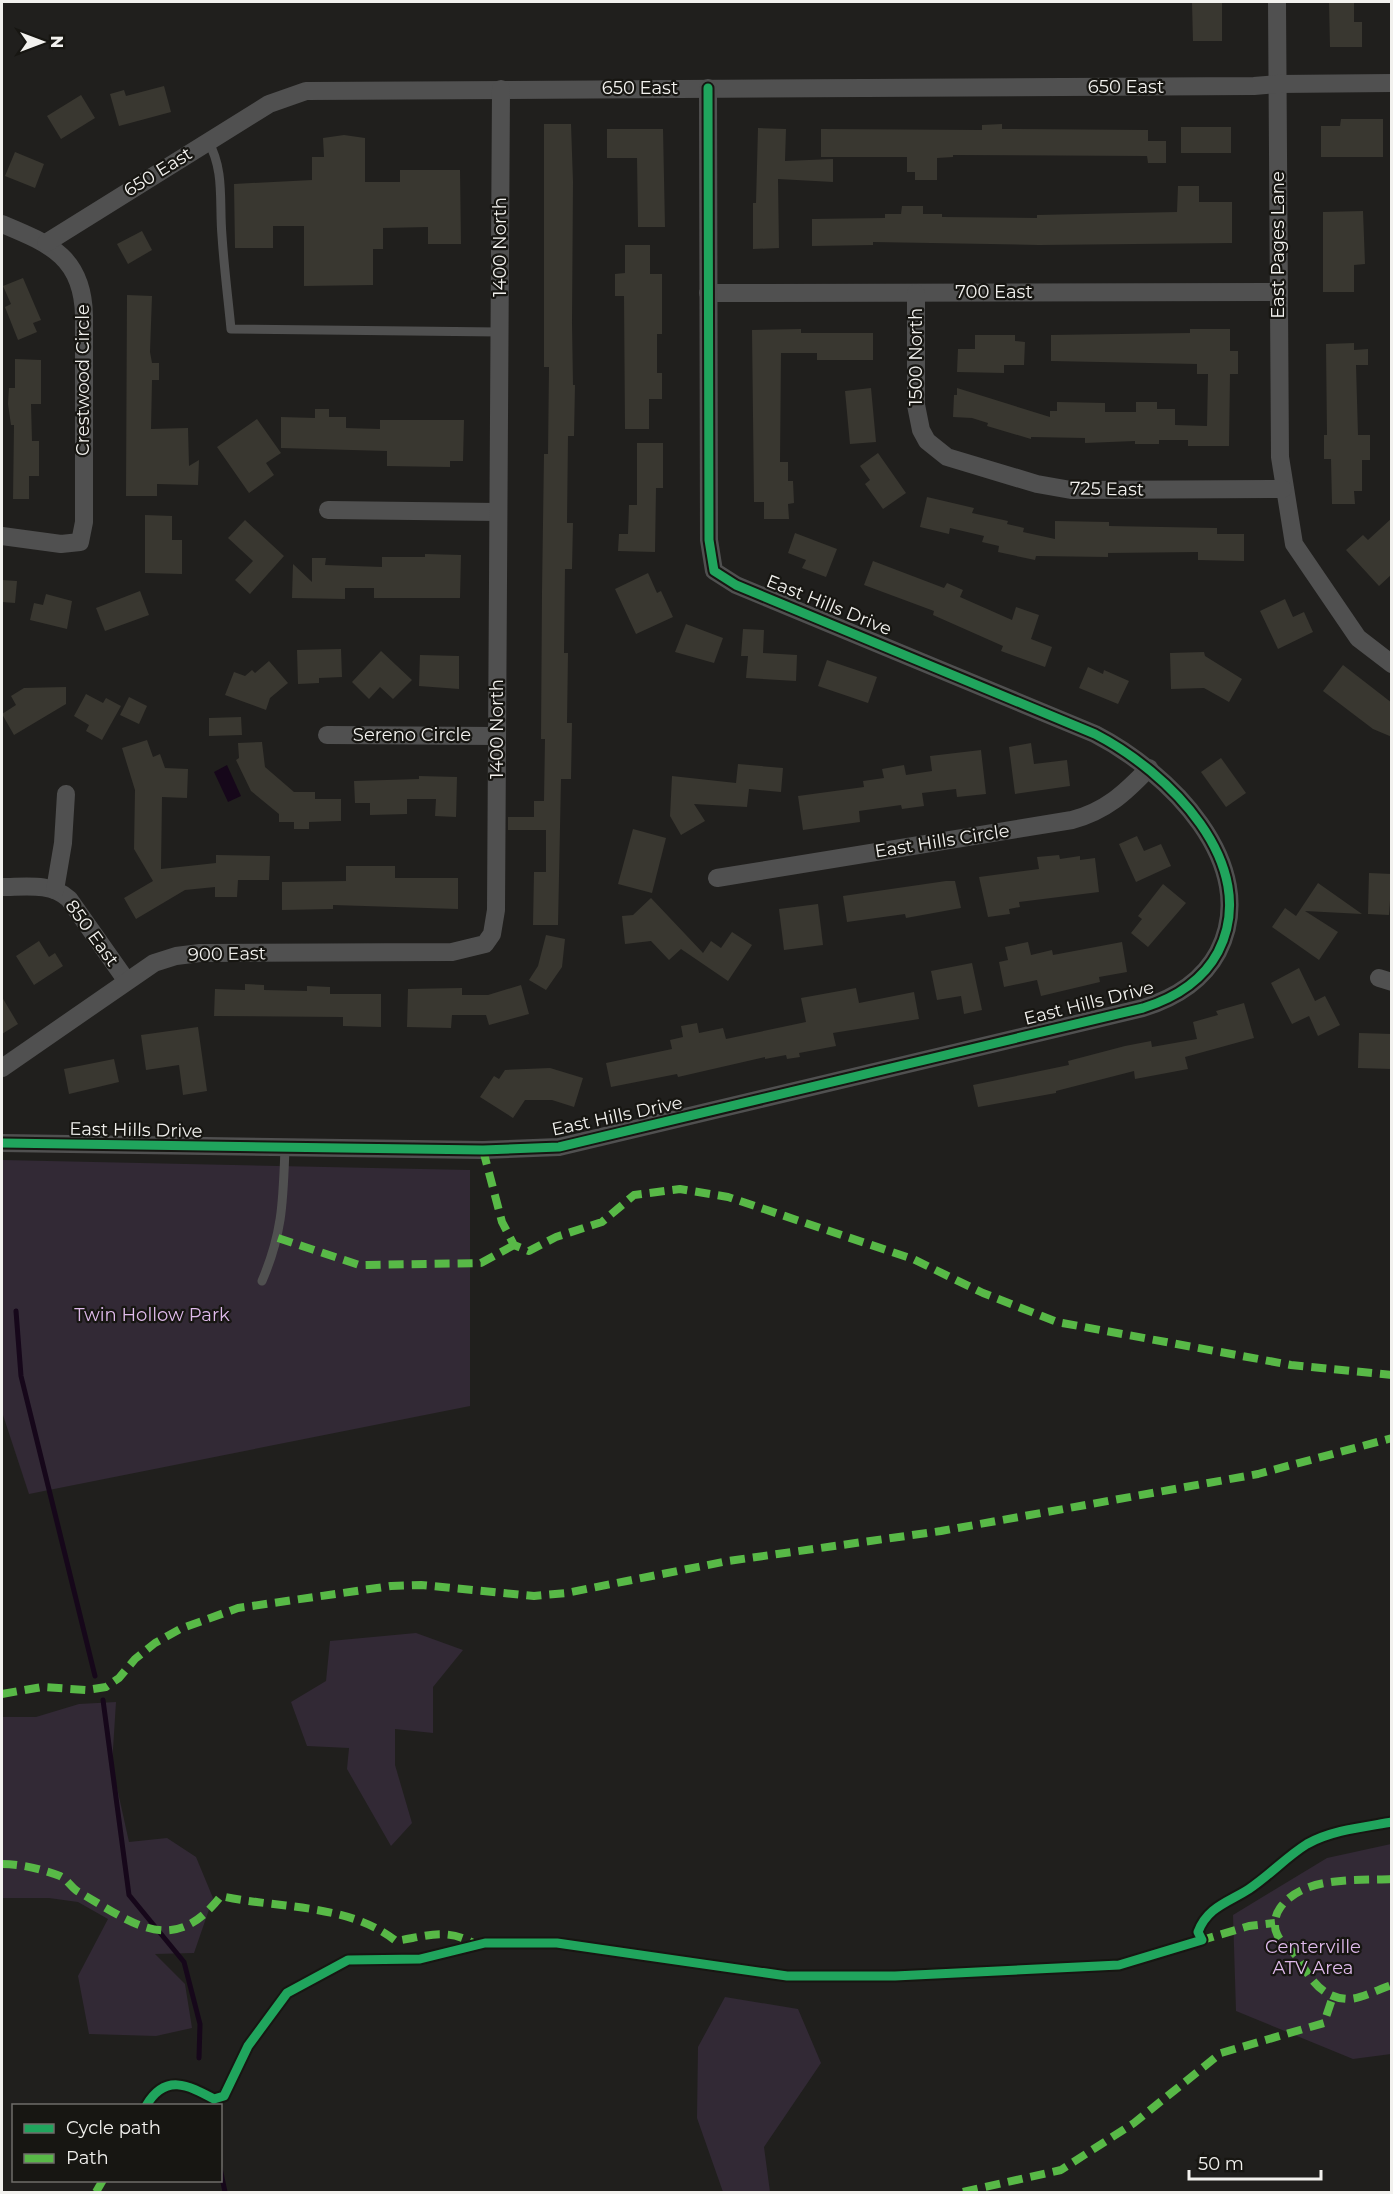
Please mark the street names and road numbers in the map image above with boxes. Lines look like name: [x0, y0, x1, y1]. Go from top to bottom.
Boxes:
street label: 650 East: [1088, 76, 1164, 98]
street label: 650 East: [602, 77, 678, 99]
street label: 650 East: [120, 142, 196, 202]
street label: East Pages Lane: [1267, 171, 1289, 319]
street label: 1400 North: [489, 197, 511, 297]
street label: 700 East: [955, 281, 1033, 303]
street label: Crestwood Circle: [72, 304, 94, 456]
street label: 1500 North: [905, 308, 927, 406]
street label: 725 East: [1070, 477, 1144, 501]
street label: East Hills Drive: [763, 570, 895, 640]
street label: 1400 North: [486, 679, 508, 779]
street label: Sereno Circle: [353, 724, 471, 746]
street label: East Hills Circle: [873, 819, 1011, 863]
street label: 850 East: [60, 895, 124, 971]
street label: 900 East: [188, 942, 266, 966]
street label: East Hills Drive: [1022, 976, 1156, 1030]
street label: East Hills Drive: [550, 1091, 685, 1141]
street label: East Hills Drive: [69, 1118, 203, 1142]

